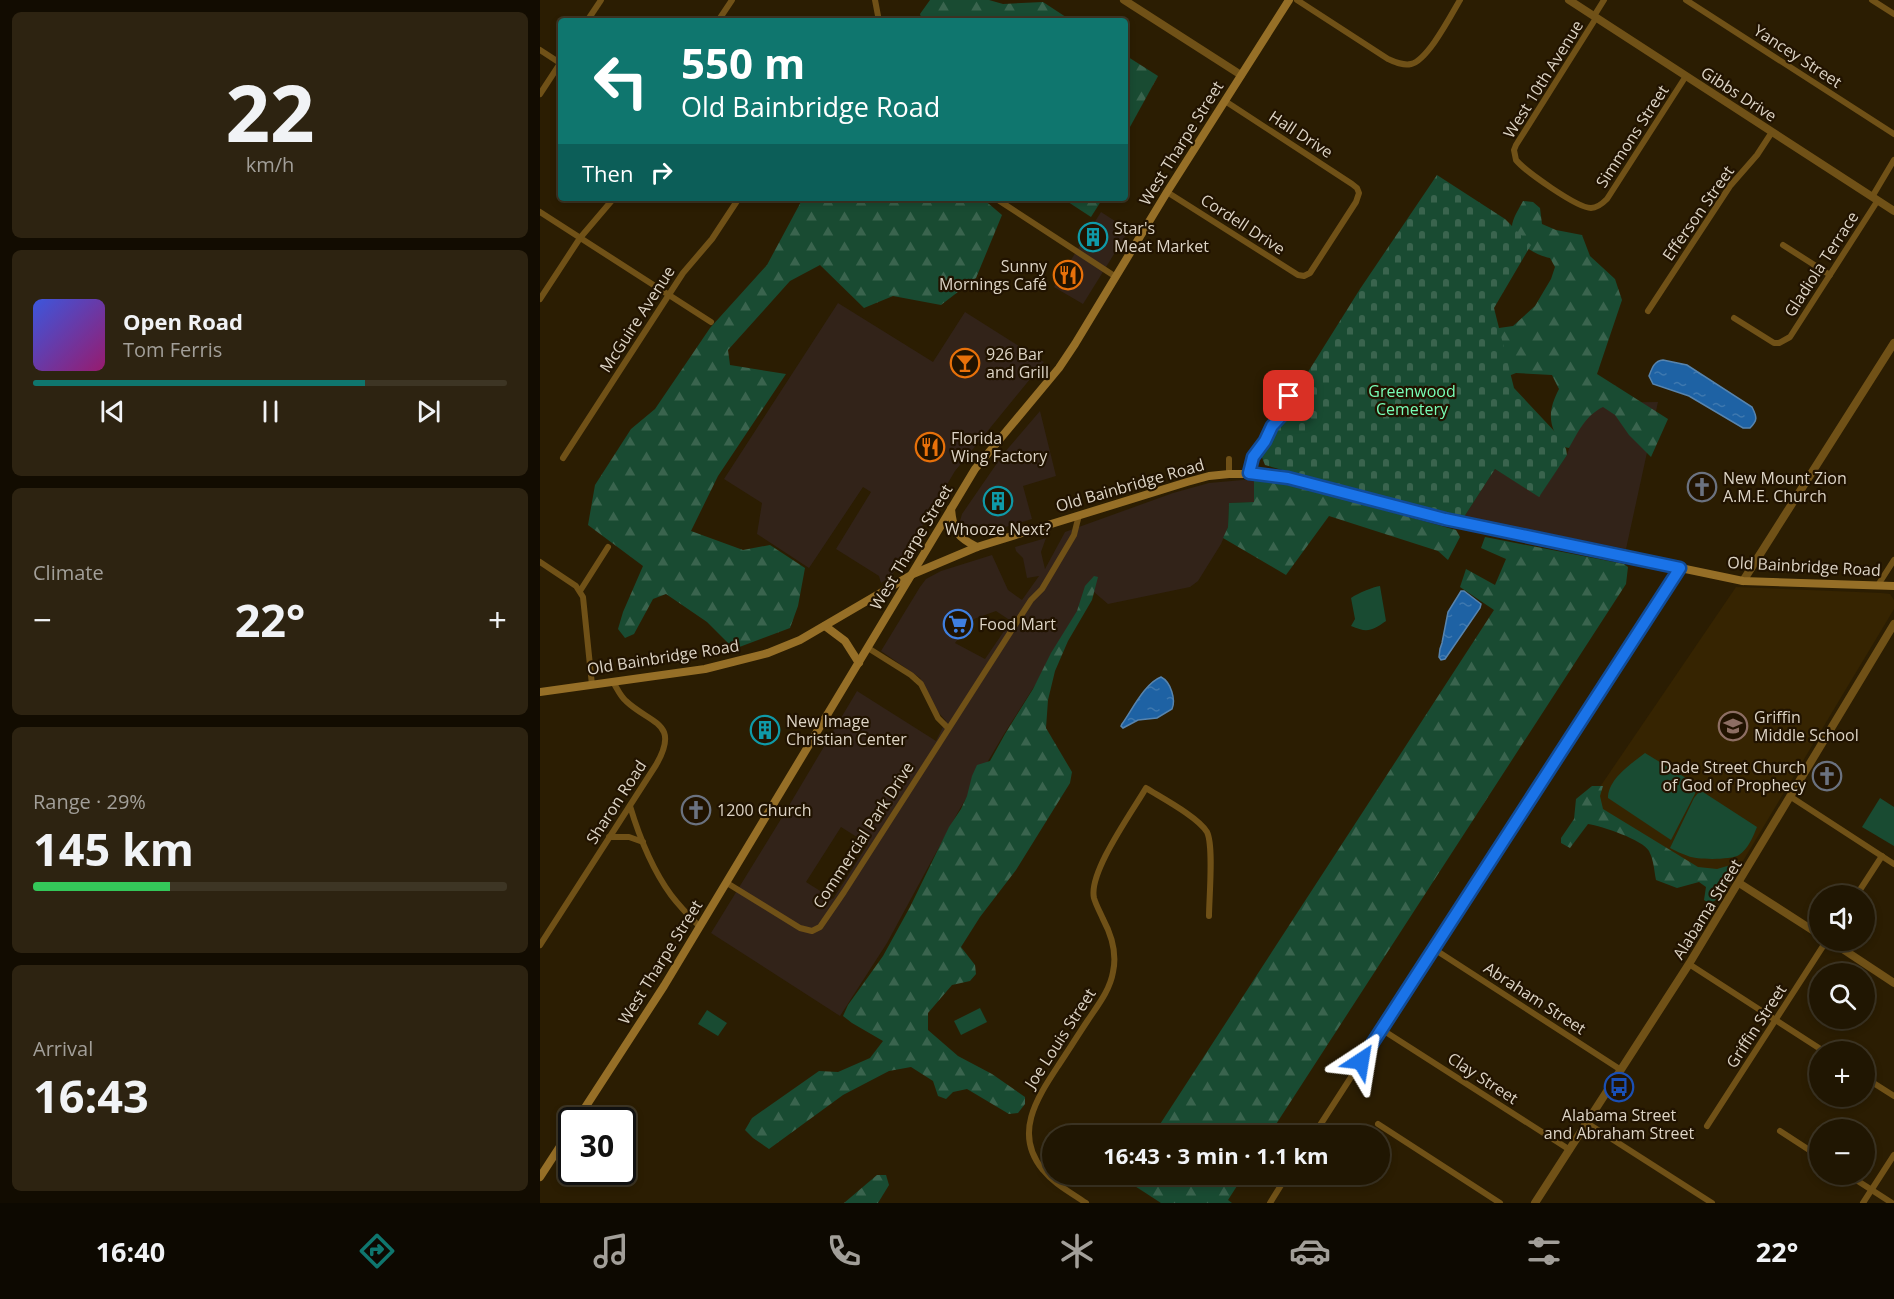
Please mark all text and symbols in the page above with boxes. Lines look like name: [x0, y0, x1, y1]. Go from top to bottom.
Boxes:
street label: West 10th Avenue: [1498, 16, 1588, 142]
street label: Yancey Street: [1750, 19, 1847, 93]
text: 550 m: [681, 34, 805, 91]
icon: left: [582, 42, 660, 120]
text: 22: [225, 59, 315, 165]
street label: Gibbs Drive: [1697, 61, 1781, 127]
street label: West Tharpe Street: [1134, 76, 1228, 209]
street label: Simmons Street: [1591, 80, 1674, 192]
text: Old Bainbridge Road: [681, 88, 940, 125]
street label: Hall Drive: [1265, 105, 1337, 163]
text: km/h: [246, 151, 294, 178]
icon: right: [645, 156, 678, 189]
text: Then: [582, 158, 633, 188]
street label: Efferson Street: [1657, 161, 1739, 265]
street label: Cordell Drive: [1197, 189, 1289, 259]
street label: Gladiola Terrace: [1779, 207, 1863, 321]
place label: Star's Meat Market: [1114, 217, 1209, 257]
building icon: Star's Meat Market: [1077, 221, 1109, 253]
place label: Sunny Mornings Café: [939, 255, 1048, 295]
restaurant icon: Sunny Mornings Café: [1052, 259, 1084, 291]
street label: McGuire Avenue: [594, 261, 680, 377]
text: Open Road: [123, 306, 243, 336]
text: Tom Ferris: [123, 336, 222, 363]
place label: 926 Bar and Grill: [986, 343, 1049, 383]
bar icon: 926 Bar and Grill: [949, 347, 981, 379]
pin: [1263, 370, 1314, 421]
icon: arrive: [1272, 379, 1305, 412]
park label: Greenwood Cemetery: [1368, 380, 1456, 420]
icon: previous: [96, 395, 129, 428]
icon: pause: [254, 395, 287, 428]
icon: next: [412, 395, 445, 428]
place label: Florida Wing Factory: [951, 427, 1048, 467]
restaurant icon: Florida Wing Factory: [914, 431, 946, 463]
street label: Old Bainbridge Road: [1053, 453, 1207, 517]
place label: New Mount Zion A.M.E. Church: [1723, 467, 1847, 507]
church icon: New Mount Zion A.M.E. Church: [1686, 471, 1718, 503]
street label: West Tharpe Street: [865, 480, 957, 614]
building icon: Whooze Next?: [982, 485, 1014, 517]
place label: Whooze Next?: [945, 518, 1051, 540]
street label: Old Bainbridge Road: [1727, 551, 1881, 581]
text: Climate: [33, 559, 104, 586]
text: 22°: [235, 589, 305, 650]
text: −: [33, 597, 52, 642]
text: +: [488, 597, 507, 642]
supermarket icon: Food Mart: [942, 608, 974, 640]
place label: Food Mart: [979, 613, 1056, 635]
street label: Old Bainbridge Road: [585, 634, 741, 680]
place label: Griffin Middle School: [1754, 706, 1859, 746]
place label: New Image Christian Center: [786, 710, 907, 750]
school or university icon: Griffin Middle School: [1717, 710, 1749, 742]
building icon: New Image Christian Center: [749, 714, 781, 746]
street label: Sharon Road: [581, 756, 651, 848]
place label: Dade Street Church of God of Prophecy: [1660, 756, 1807, 796]
street label: Commercial Park Drive: [807, 758, 919, 912]
church icon: Dade Street Church of God of Prophecy: [1811, 760, 1843, 792]
text: Range · 29%: [33, 788, 146, 815]
church icon: 1200 Church: [680, 794, 712, 826]
place label: 1200 Church: [717, 799, 811, 821]
text: 145 km: [33, 818, 194, 879]
street label: Alabama Street: [1667, 854, 1747, 963]
map controls: [1809, 885, 1875, 1185]
button: sound: [1809, 885, 1875, 951]
street label: West Tharpe Street: [613, 895, 707, 1028]
street label: Abraham Street: [1480, 957, 1591, 1039]
button: search: [1809, 963, 1875, 1029]
street label: Griffin Street: [1721, 980, 1791, 1072]
street label: Joe Louis Street: [1018, 983, 1101, 1094]
position arrow: [1329, 1029, 1393, 1093]
text: Arrival: [33, 1035, 93, 1062]
button: +: [1809, 1041, 1875, 1107]
street label: Clay Street: [1444, 1047, 1523, 1109]
text: 16:43: [33, 1065, 149, 1126]
bus stop icon: Alabama Street and Abraham Street: [1603, 1071, 1635, 1103]
place label: Alabama Street and Abraham Street: [1544, 1104, 1694, 1144]
speed limit sign: 30: [558, 1107, 636, 1185]
button: −: [1809, 1119, 1875, 1185]
text: 16:43 · 3 min · 1.1 km: [1103, 1140, 1329, 1170]
icon: directions: [356, 1230, 398, 1272]
icon: music: [590, 1230, 632, 1272]
icon: phone: [823, 1230, 865, 1272]
icon: climate: [1056, 1230, 1098, 1272]
icon: car: [1289, 1230, 1331, 1272]
icon: filters: [1523, 1230, 1565, 1272]
text: 16:40: [96, 1233, 165, 1270]
text: 22°: [1756, 1233, 1798, 1270]

